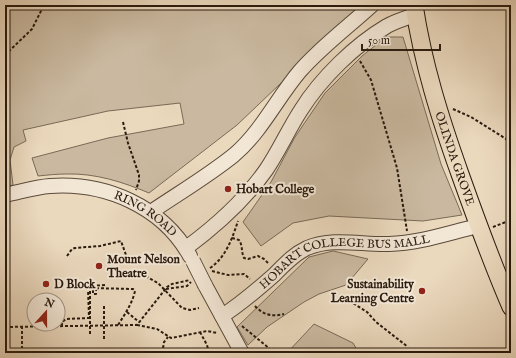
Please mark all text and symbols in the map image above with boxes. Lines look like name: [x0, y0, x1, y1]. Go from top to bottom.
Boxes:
scale bar: [362, 26, 440, 52]
text: 50 m: [368, 33, 390, 48]
street label: OLINDA GROVE: [431, 110, 478, 208]
place label: Hobart College: [236, 182, 315, 198]
marker: Hobart College: [223, 184, 233, 194]
street label: RING ROAD: [112, 188, 180, 240]
street label: HOBART COLLEGE BUS MALL: [256, 231, 432, 292]
place label: Mount Nelson Theatre: [106, 252, 180, 281]
marker: Mount Nelson Theatre: [94, 261, 104, 271]
place label: D Block: [54, 277, 96, 292]
place label: Sustainability Learning Centre: [330, 277, 415, 307]
marker: D Block: [41, 279, 51, 289]
marker: Sustainability Learning Centre: [417, 286, 427, 296]
north arrow: [26, 292, 66, 332]
text: N: [41, 295, 57, 312]

